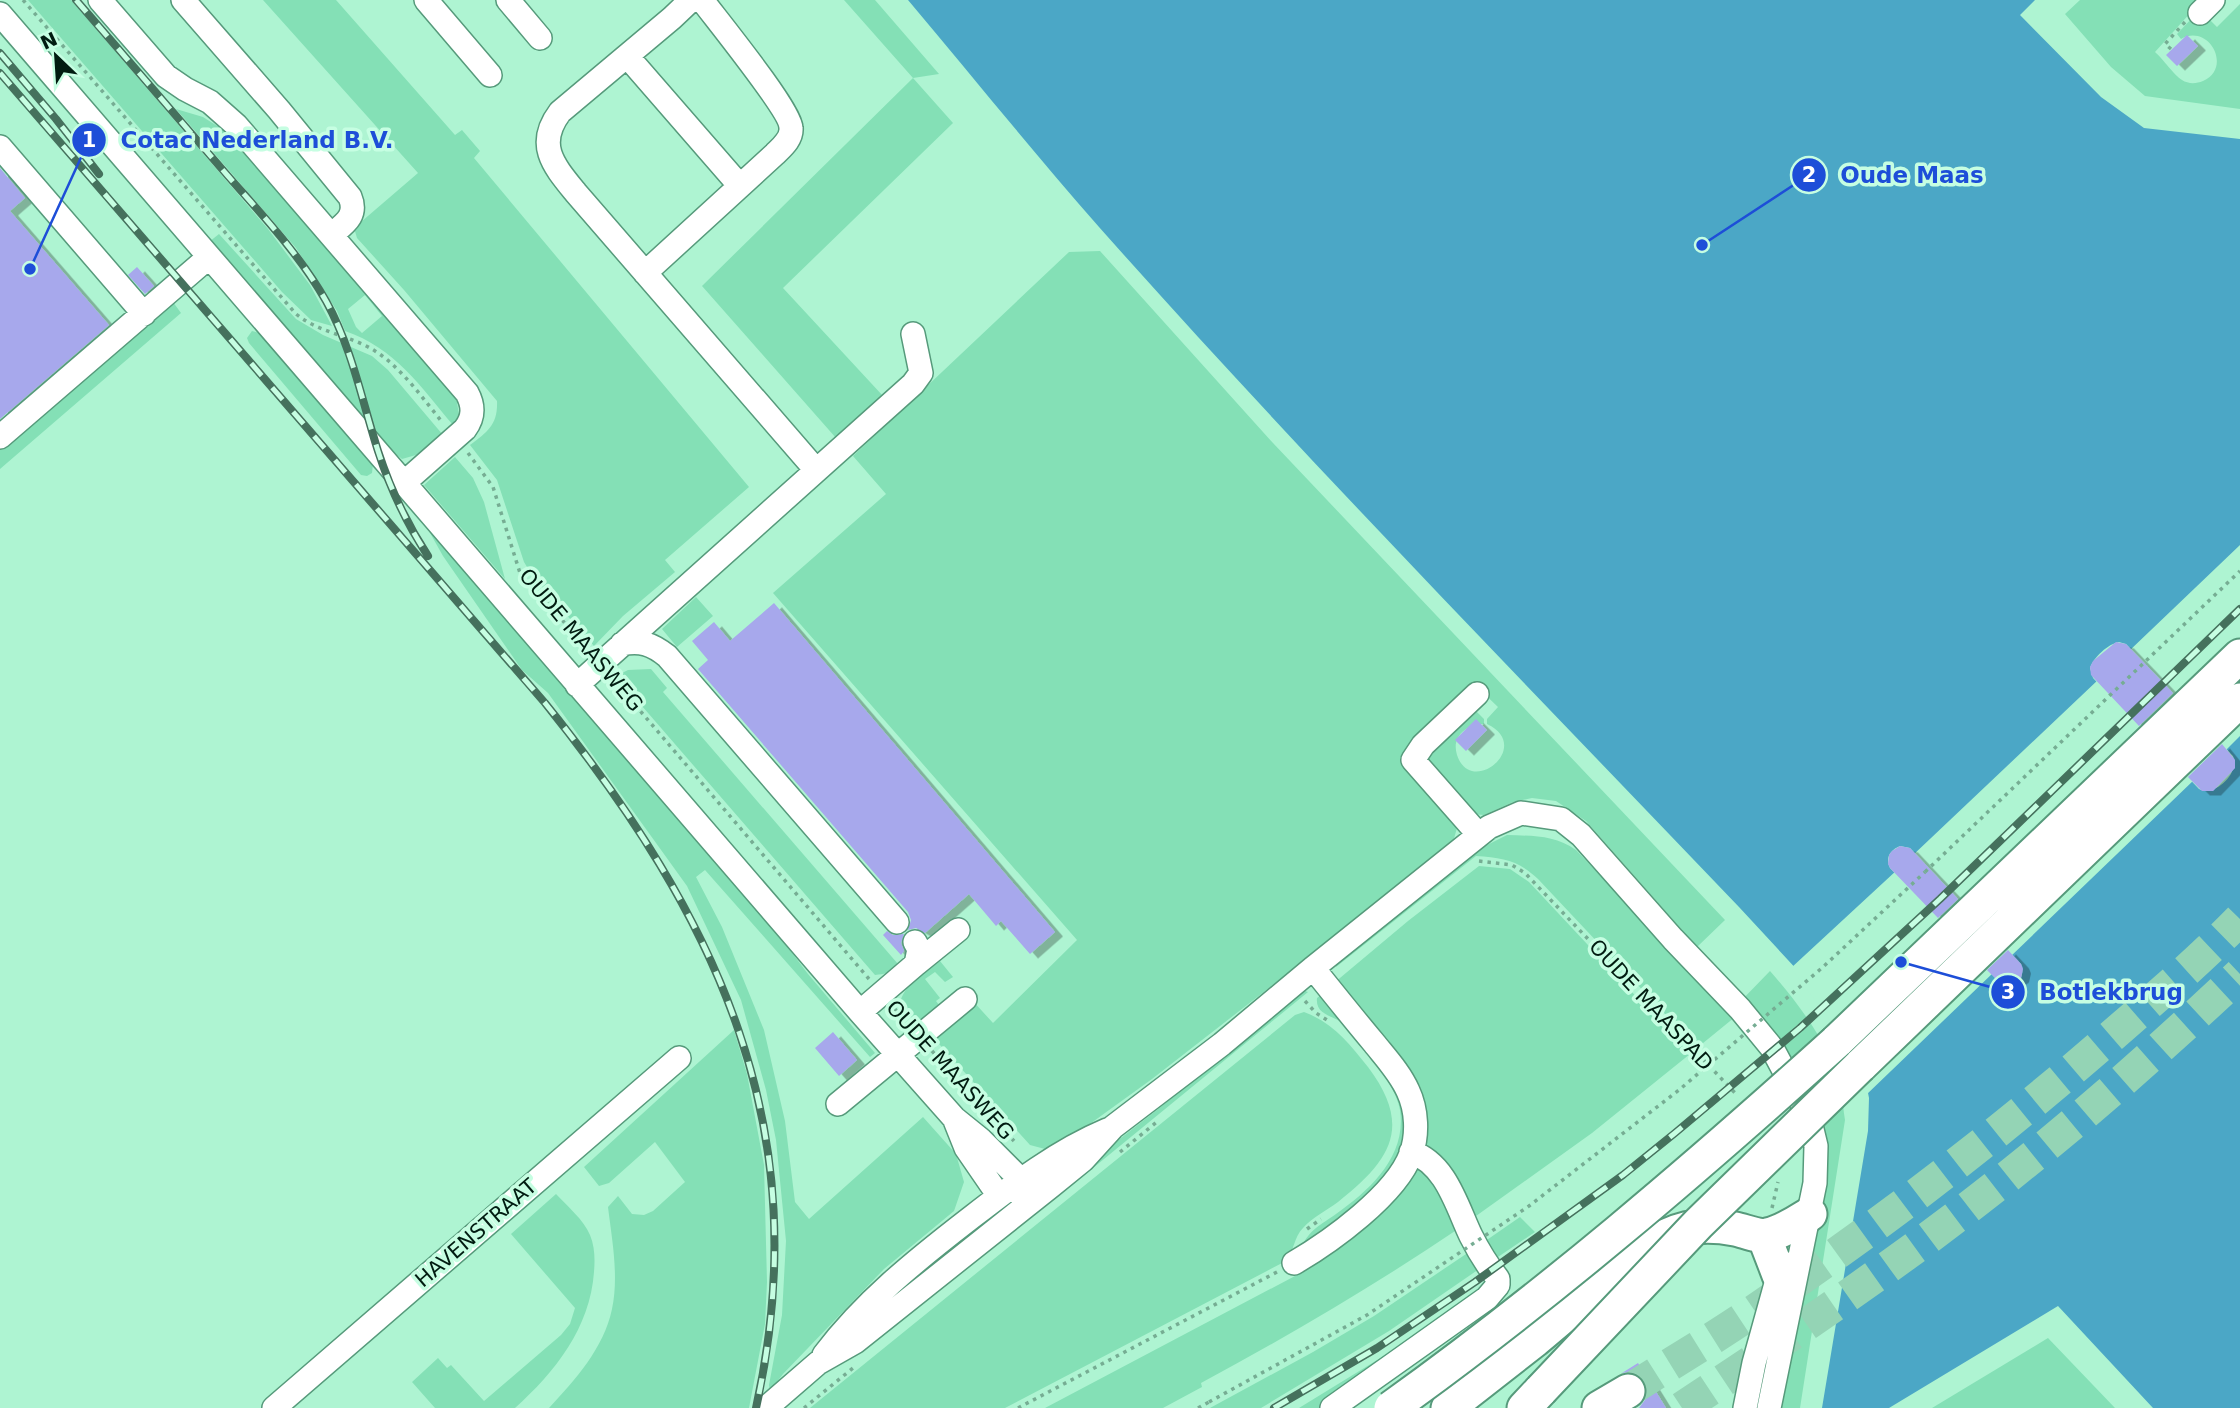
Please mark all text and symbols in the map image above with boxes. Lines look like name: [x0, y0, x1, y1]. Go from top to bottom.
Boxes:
north arrow: [21, 21, 91, 91]
text: N: [37, 27, 61, 54]
callout: Cotac Nederland B.V.: [71, 118, 407, 162]
text: Cotac Nederland B.V.: [120, 127, 394, 153]
text: 1: [82, 128, 96, 152]
callout: Oude Maas: [1791, 153, 1998, 197]
text: Oude Maas: [1840, 162, 1984, 188]
text: 2: [1802, 163, 1816, 187]
street label: OUDE MAASWEG: [514, 564, 648, 716]
street label: OUDE MAASPAD: [1584, 934, 1718, 1076]
callout: Botlekbrug: [1990, 970, 2197, 1014]
text: Botlekbrug: [2039, 979, 2183, 1005]
text: 3: [2001, 980, 2015, 1004]
street label: OUDE MAASWEG: [881, 995, 1019, 1145]
street label: HAVENSTRAAT: [411, 1174, 542, 1292]

